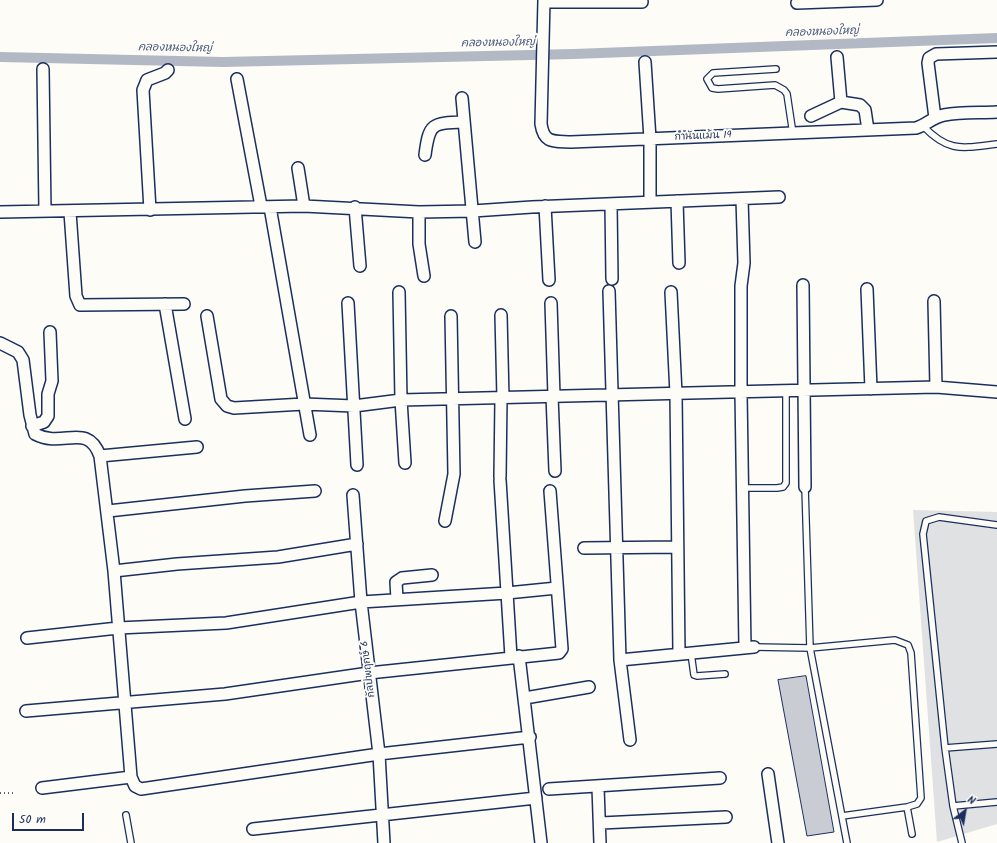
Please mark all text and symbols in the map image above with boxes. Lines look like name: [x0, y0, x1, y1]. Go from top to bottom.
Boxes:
water label: คลองหนองใหญ่: [785, 25, 859, 41]
water label: คลองหนองใหญ่: [461, 37, 535, 51]
water label: คลองหนองใหญ่: [138, 42, 212, 56]
street label: กำนันแม้น 19: [674, 130, 732, 144]
street label: กัลปพฤกษ์ 6: [360, 640, 378, 698]
north arrow: [945, 791, 985, 831]
text: N: [964, 791, 979, 810]
scale bar: [14, 805, 86, 831]
text: 50 m: [19, 810, 46, 829]

